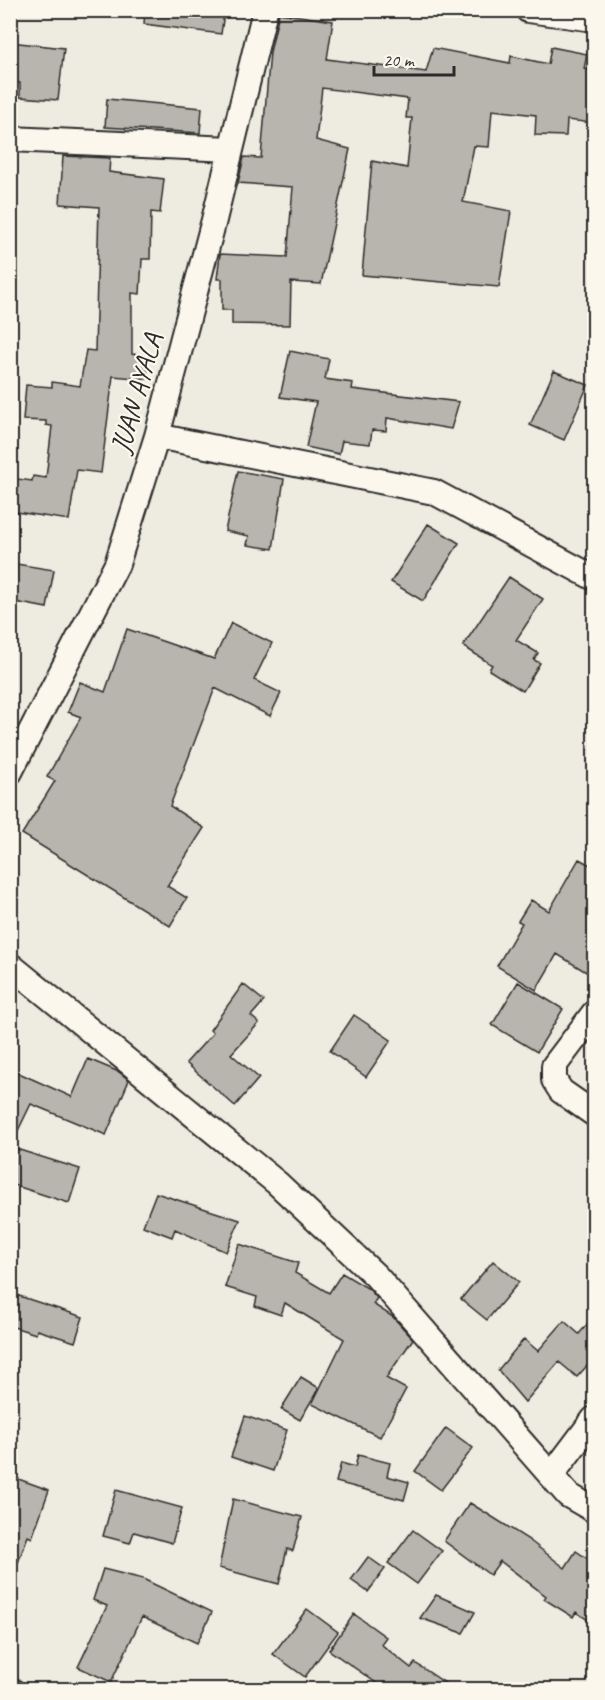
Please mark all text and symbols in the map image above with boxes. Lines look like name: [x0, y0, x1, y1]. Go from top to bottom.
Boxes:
scale bar: [374, 39, 454, 77]
text: 20 m: [383, 49, 416, 71]
street label: JUAN AYALA: [102, 328, 170, 459]

